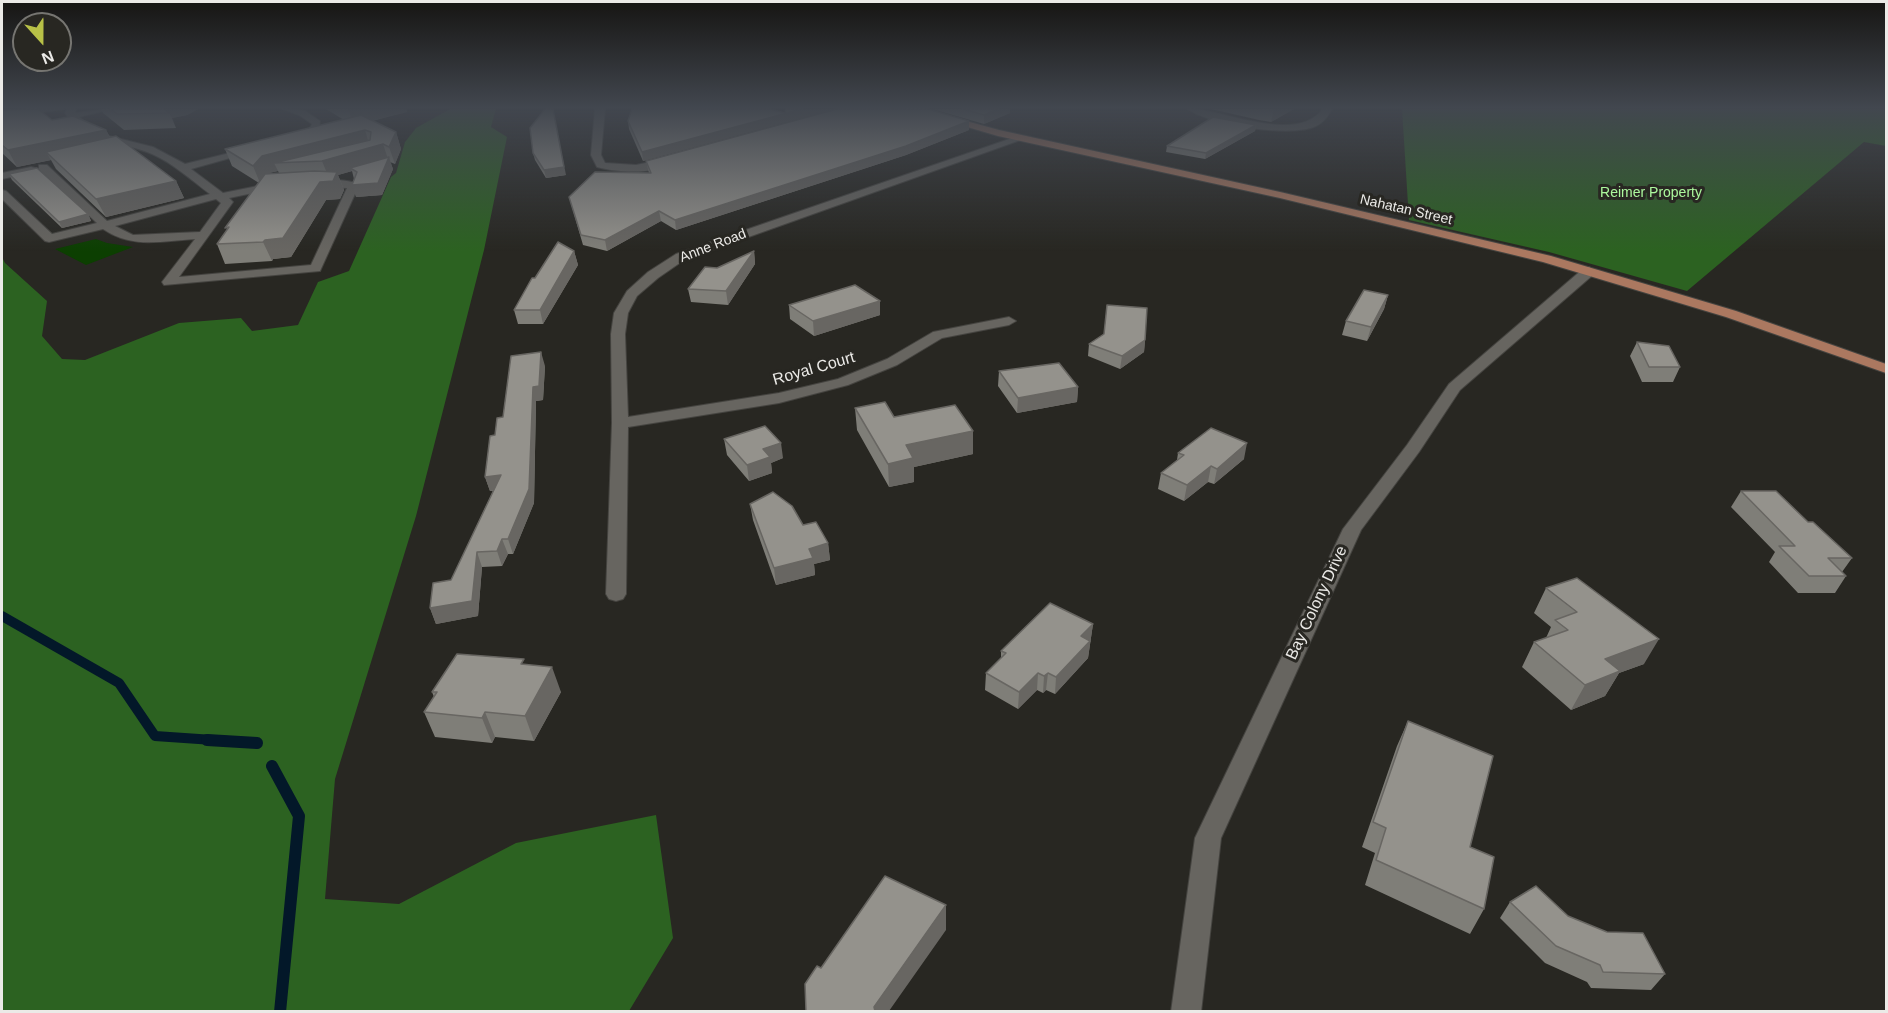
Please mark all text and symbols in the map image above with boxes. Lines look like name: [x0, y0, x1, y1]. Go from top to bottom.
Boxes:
north arrow: [12, 12, 72, 72]
text: N: [39, 47, 56, 67]
park label: Reimer Property: [1600, 185, 1702, 201]
street label: Nahatan Street: [1358, 191, 1454, 229]
street label: Anne Road: [677, 226, 749, 266]
street label: Royal Court: [771, 348, 857, 390]
street label: Bay Colony Drive: [1282, 543, 1352, 663]

